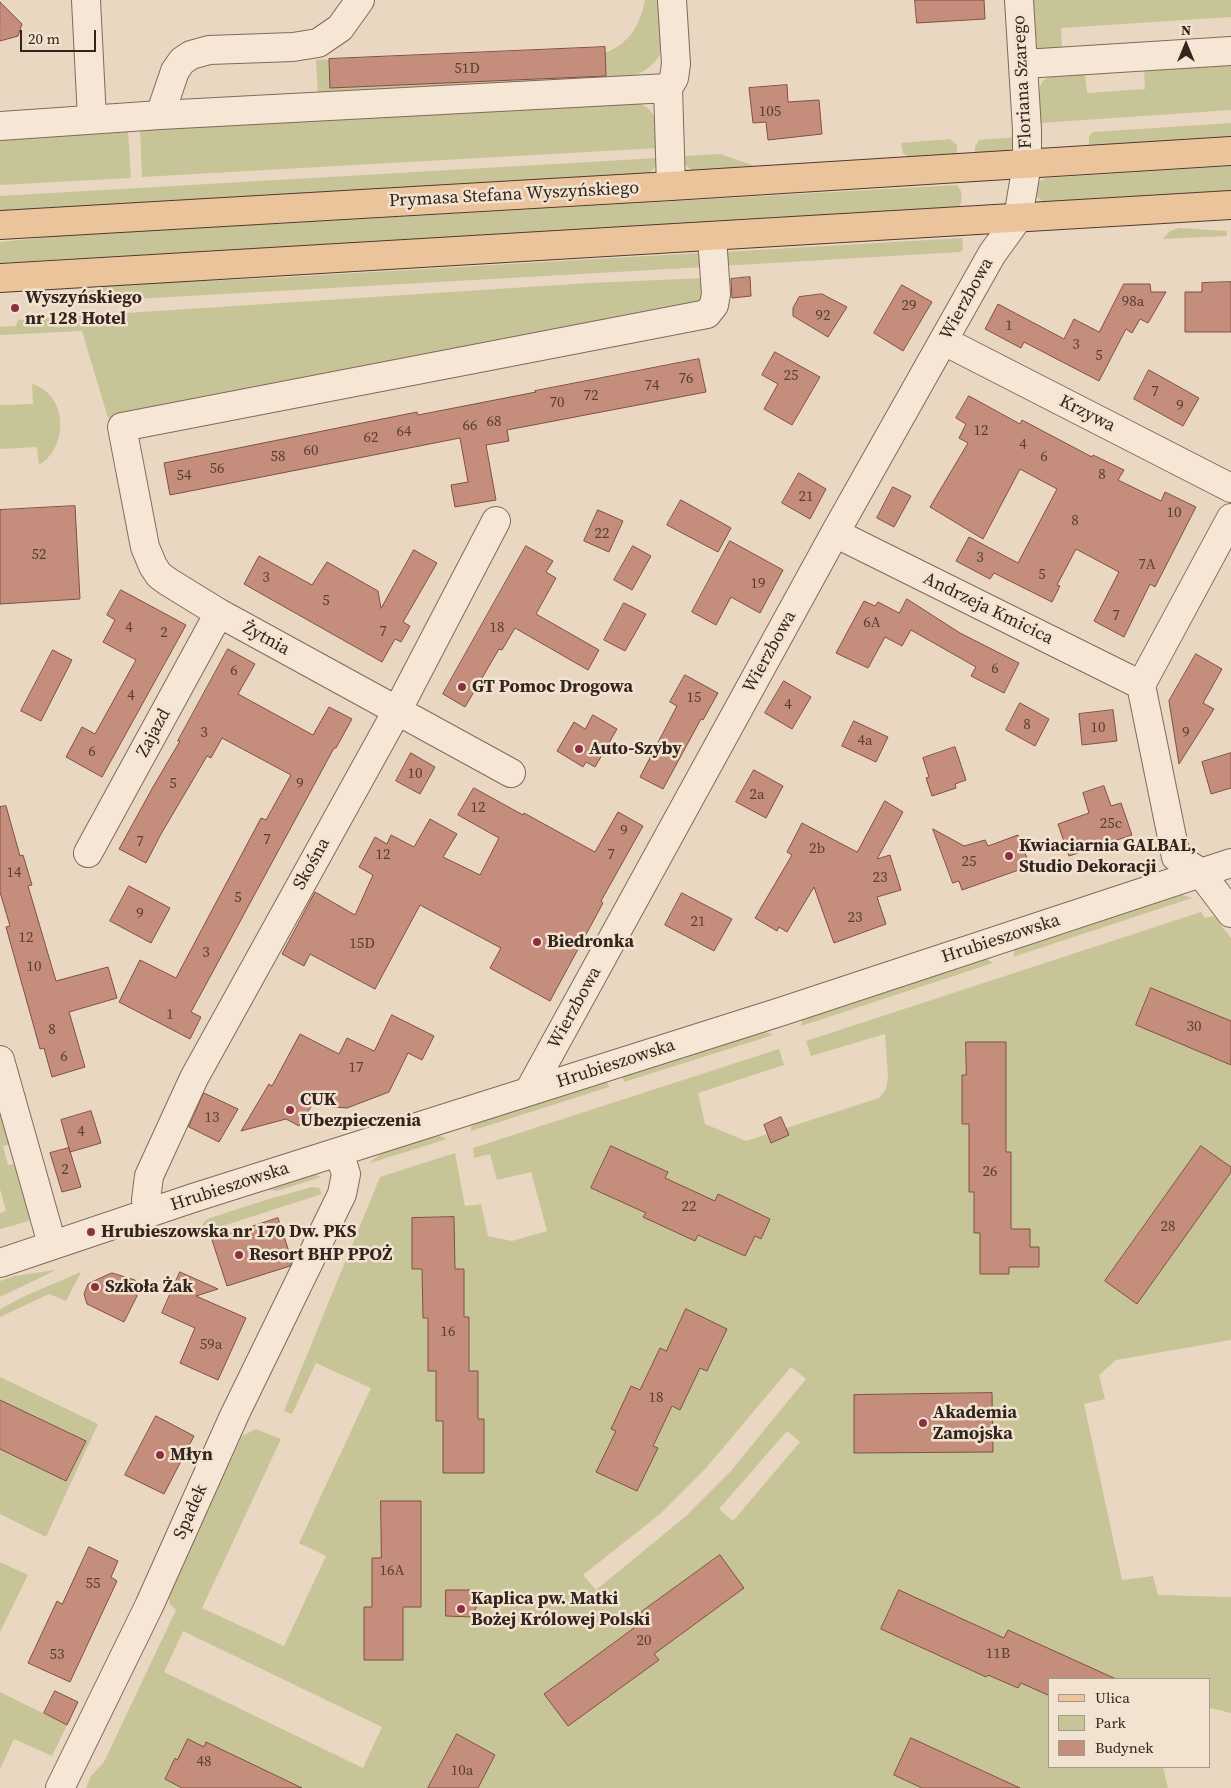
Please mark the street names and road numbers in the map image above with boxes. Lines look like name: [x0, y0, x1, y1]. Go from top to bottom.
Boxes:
street label: Floriana Szarego: [1009, 14, 1037, 150]
street label: Prymasa Stefana Wyszyńskiego: [388, 178, 640, 212]
street label: Wierzbowa: [936, 254, 998, 344]
street label: Krzywa: [1055, 391, 1119, 437]
street label: Andrzeja Kmicica: [919, 568, 1057, 650]
street label: Wierzbowa: [739, 607, 801, 697]
street label: Żytnia: [239, 617, 293, 661]
street label: Zajazd: [132, 705, 176, 761]
street label: Skośna: [289, 834, 335, 894]
street label: Hrubieszowska: [939, 910, 1063, 968]
street label: Wierzbowa: [544, 963, 606, 1053]
street label: Hrubieszowska: [554, 1035, 678, 1093]
street label: Hrubieszowska: [168, 1158, 292, 1216]
street label: Spadek: [169, 1481, 213, 1543]

